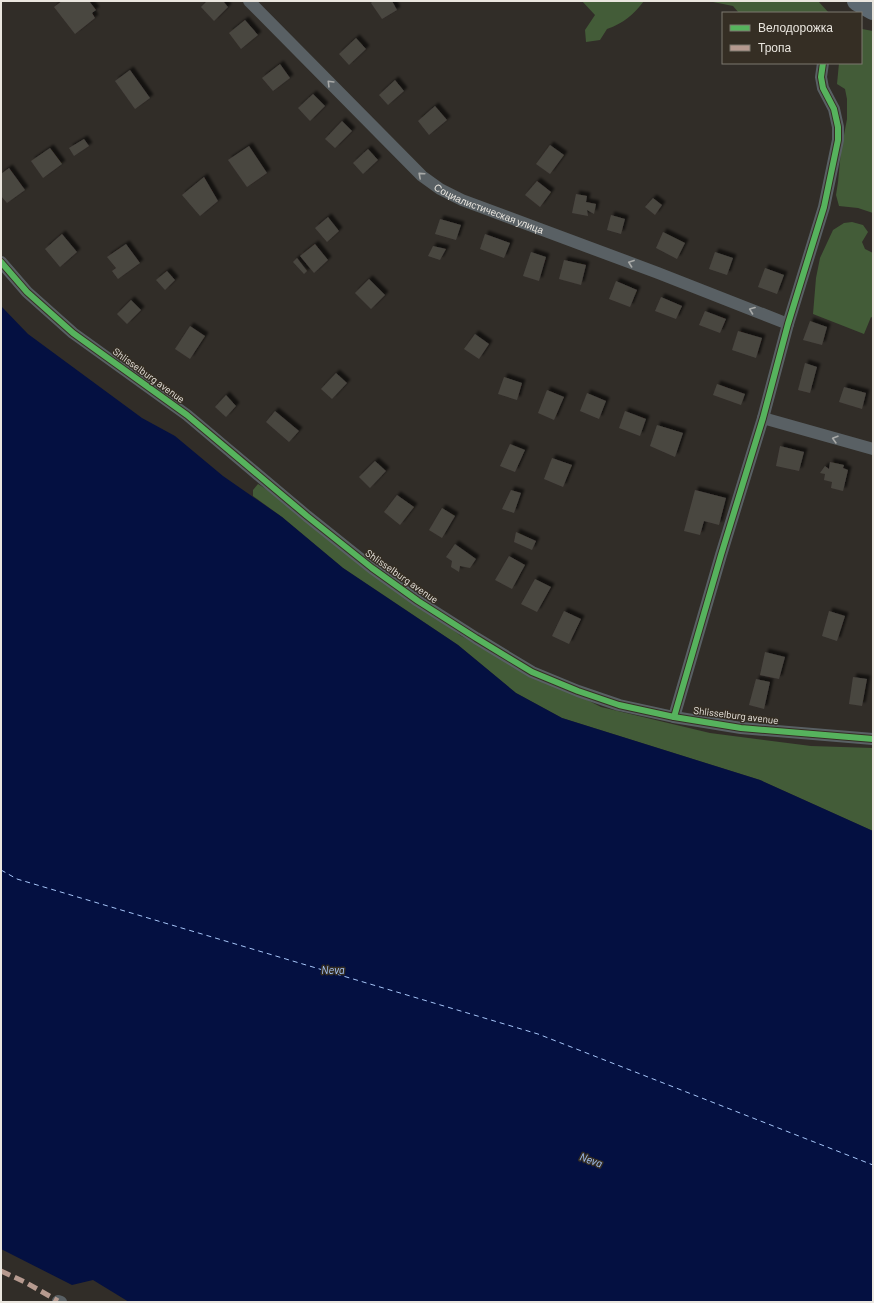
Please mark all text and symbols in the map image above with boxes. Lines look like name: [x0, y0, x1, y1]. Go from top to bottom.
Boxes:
legend: [722, 12, 862, 64]
text: Велодорожка: [758, 20, 833, 35]
text: Тропа: [758, 40, 792, 55]
one-way arrow: [327, 80, 334, 88]
one-way arrow: [419, 173, 426, 180]
street label: Социалистическая улица: [432, 181, 546, 236]
one-way arrow: [627, 259, 634, 267]
one-way arrow: [748, 306, 755, 314]
street label: Shlisselburg avenue: [111, 345, 187, 405]
one-way arrow: [832, 435, 839, 443]
street label: Shlisselburg avenue: [363, 546, 441, 606]
street label: Shlisselburg avenue: [693, 704, 779, 726]
water label: Neva: [321, 963, 345, 976]
water label: Neva: [578, 1149, 605, 1170]

